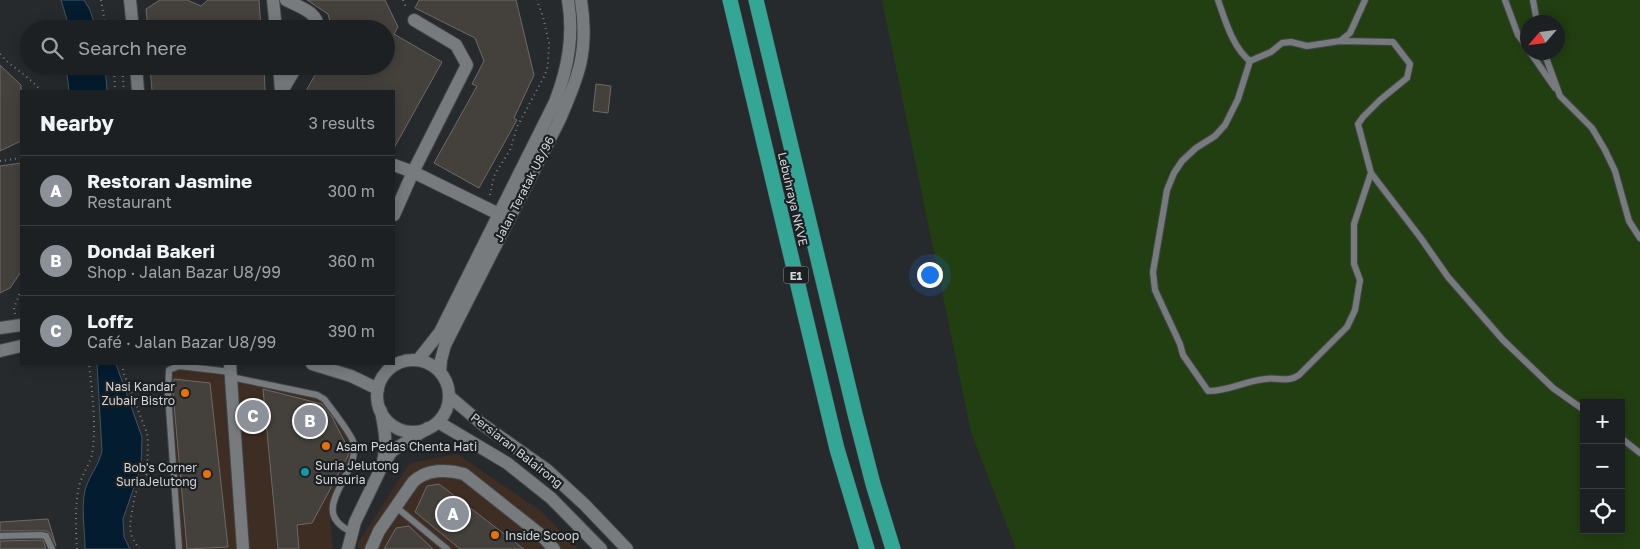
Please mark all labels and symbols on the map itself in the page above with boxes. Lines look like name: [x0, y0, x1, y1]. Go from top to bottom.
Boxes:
north arrow: [1520, 15, 1565, 60]
street label: Jalan Teratak U8/96: [491, 134, 557, 244]
street label: Lebuhraya NKVE: [775, 151, 811, 247]
your location: [917, 262, 943, 288]
road number: E1: [784, 266, 808, 284]
place label: Nasi Kandar Zubair Bistro: [102, 379, 175, 408]
marker: Nasi Kandar Zubair Bistro: [179, 387, 191, 399]
pin: C: [237, 397, 269, 435]
pin: B: [294, 402, 326, 440]
street label: Persiaran Balairong: [468, 409, 566, 491]
place label: Asam Pedas Chenta Hati: [336, 439, 477, 454]
marker: Asam Pedas Chenta Hati: [320, 440, 332, 452]
place label: Suria Jelutong Sunsuria: [315, 458, 399, 487]
place label: Bob's Corner SuriaJelutong: [116, 460, 197, 489]
marker: Suria Jelutong Sunsuria: [299, 466, 311, 478]
marker: Bob's Corner SuriaJelutong: [201, 468, 213, 480]
pin: A: [437, 495, 469, 533]
place label: Inside Scoop: [505, 528, 579, 543]
marker: Inside Scoop: [489, 529, 501, 541]

